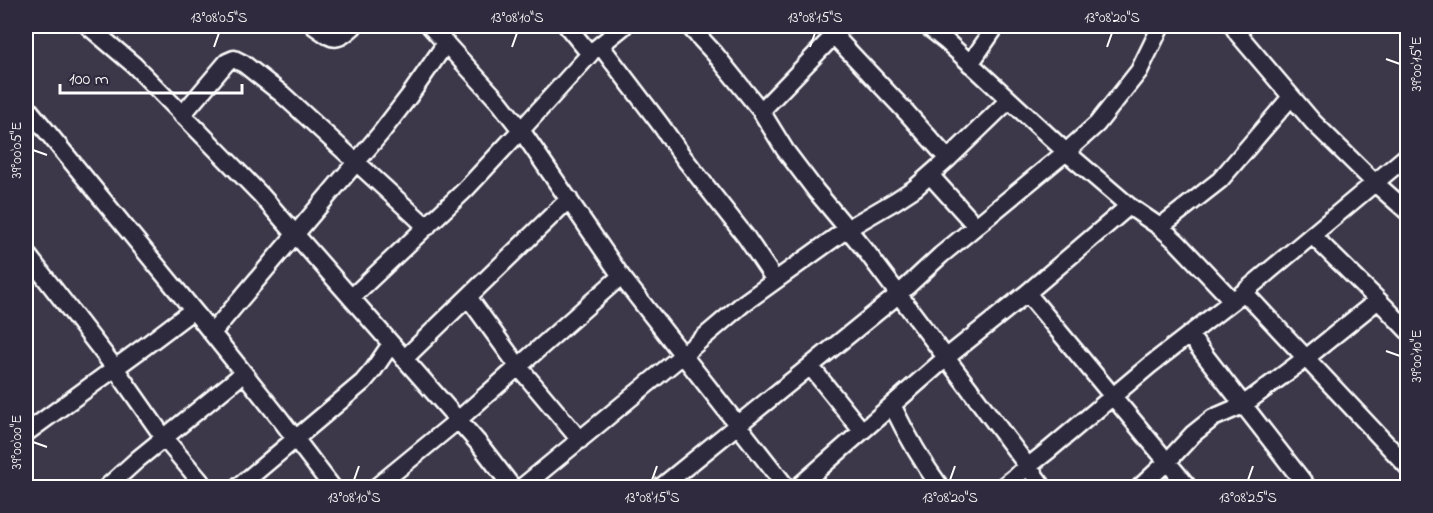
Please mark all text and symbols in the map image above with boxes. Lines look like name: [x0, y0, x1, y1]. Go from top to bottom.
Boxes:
text: 13°08'05"S: [191, 7, 248, 29]
text: 13°08'10"S: [490, 7, 544, 29]
text: 13°08'15"S: [787, 7, 843, 29]
text: 13°08'20"S: [1084, 7, 1140, 29]
text: 39°00'15"E: [1406, 36, 1428, 92]
scale bar: [60, 57, 242, 95]
text: 100 m: [69, 67, 109, 93]
text: 39°00'05"E: [6, 122, 28, 178]
text: 39°00'10"E: [1406, 329, 1428, 383]
text: 39°00'00"E: [6, 415, 28, 469]
text: 13°08'10"S: [327, 487, 381, 509]
text: 13°08'15"S: [624, 487, 680, 509]
text: 13°08'20"S: [922, 487, 978, 509]
text: 13°08'25"S: [1219, 487, 1277, 509]

